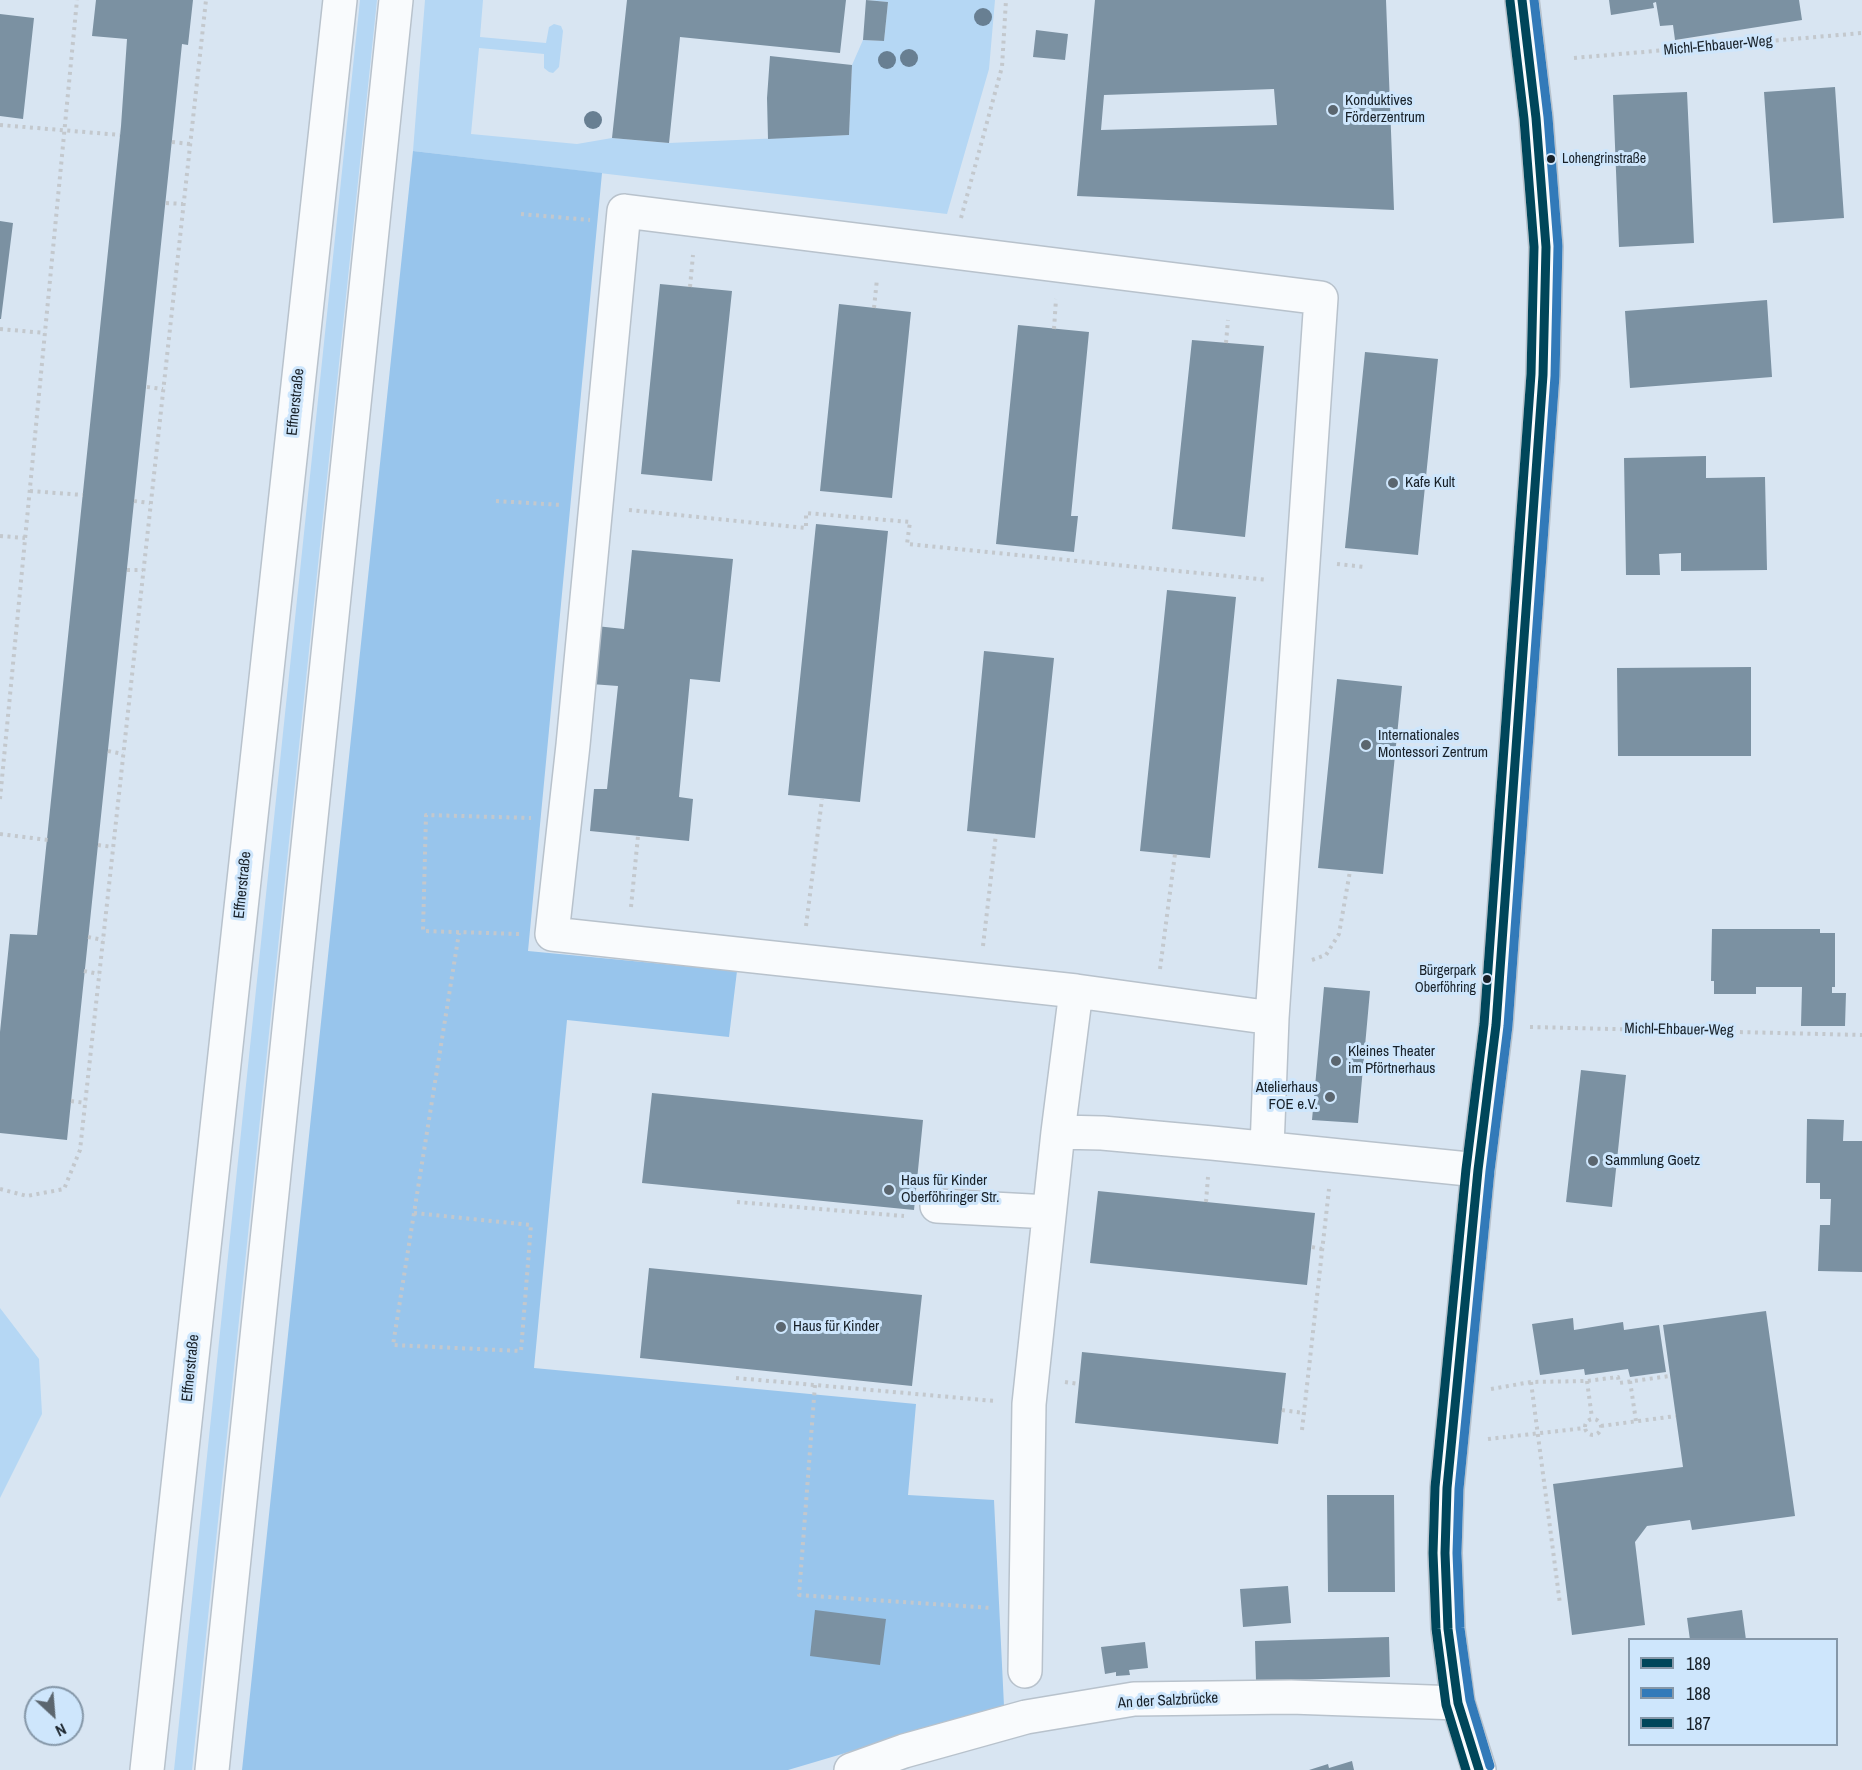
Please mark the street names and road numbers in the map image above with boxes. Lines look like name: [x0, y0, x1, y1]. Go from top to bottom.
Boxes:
street label: Michl-Ehbauer-Weg: [1663, 32, 1773, 60]
street label: Effnerstraße: [284, 368, 308, 436]
street label: Effnerstraße: [231, 851, 255, 919]
street label: Michl-Ehbauer-Weg: [1624, 1020, 1734, 1040]
street label: Effnerstraße: [179, 1334, 203, 1402]
street label: An der Salzbrücke: [1117, 1689, 1219, 1713]

